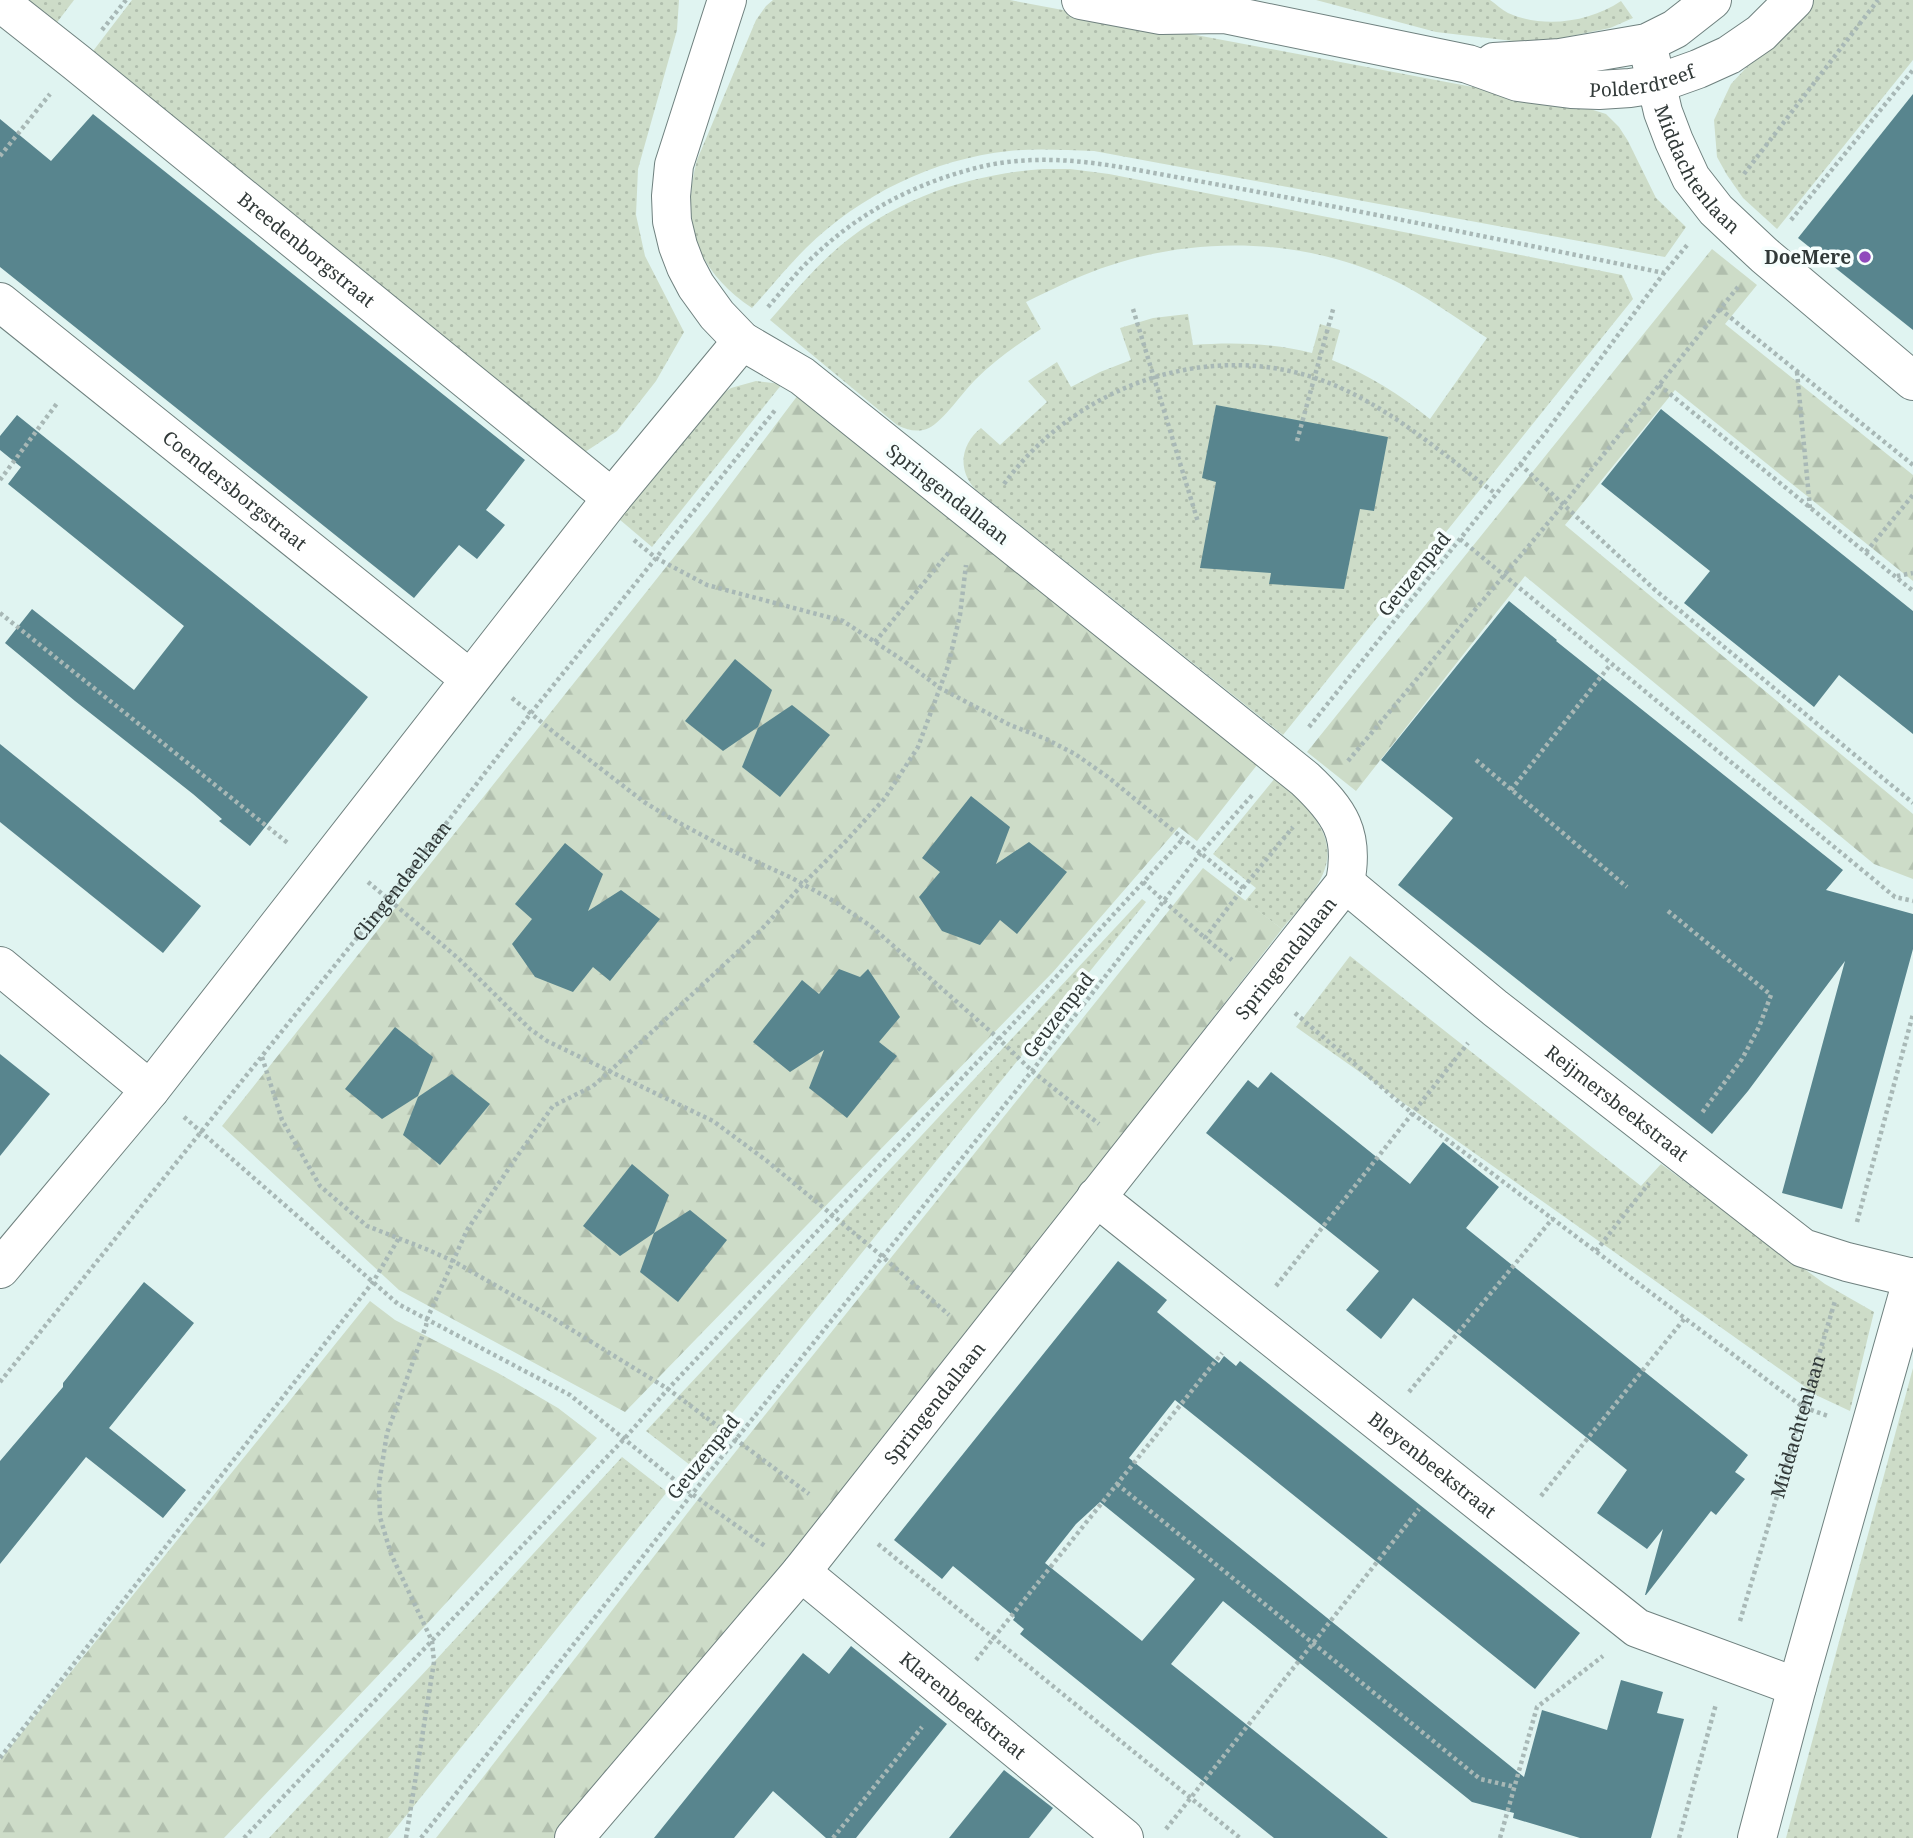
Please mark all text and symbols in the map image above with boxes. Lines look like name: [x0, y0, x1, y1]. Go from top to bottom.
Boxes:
street label: Polderdreef: [1589, 58, 1700, 103]
street label: Middachtenlaan: [1648, 101, 1746, 239]
street label: Breedenborgstraat: [233, 186, 381, 313]
place label: DoeMere: [1764, 244, 1851, 270]
marker: DoeMere: [1857, 249, 1873, 265]
street label: Coendersborgstraat: [157, 424, 313, 556]
street label: Springendallaan: [881, 438, 1015, 550]
street label: Geuzenpad: [1372, 526, 1456, 622]
street label: Clingendaellaan: [346, 815, 457, 947]
street label: Springendallaan: [1229, 891, 1342, 1025]
street label: Geuzenpad: [1016, 967, 1100, 1063]
street label: Reijmersbeekstraat: [1540, 1039, 1694, 1167]
street label: Springendallaan: [878, 1336, 991, 1470]
street label: Middachtenlaan: [1764, 1352, 1831, 1501]
street label: Bleyenbeekstraat: [1363, 1406, 1502, 1524]
street label: Geuzenpad: [661, 1409, 745, 1505]
street label: Klarenbeekstraat: [894, 1646, 1032, 1765]

